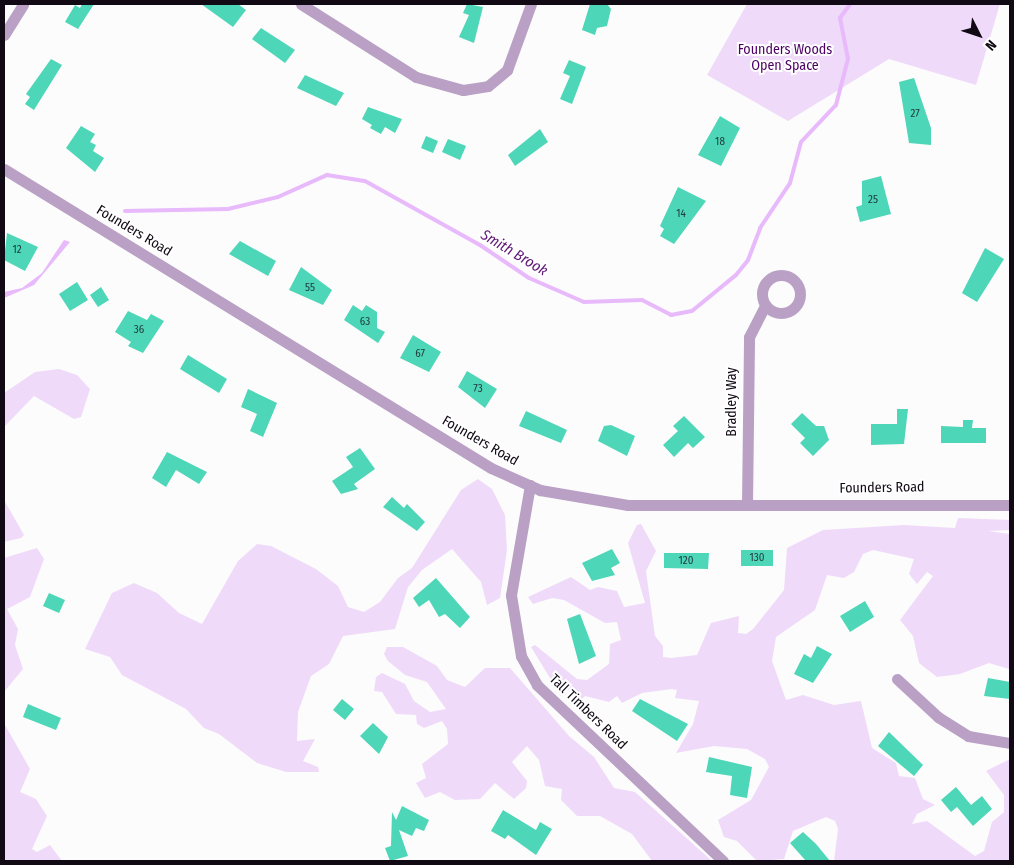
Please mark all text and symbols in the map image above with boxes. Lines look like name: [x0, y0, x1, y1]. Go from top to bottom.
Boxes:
north arrow: [954, 10, 1004, 60]
text: N: [982, 36, 1000, 54]
park label: Founders Woods Open Space: [738, 42, 832, 74]
house number: 27: [910, 107, 920, 121]
house number: 18: [715, 135, 725, 149]
house number: 25: [868, 193, 878, 207]
street label: Founders Road: [93, 202, 175, 260]
house number: 14: [676, 207, 686, 221]
water label: Smith Brook: [477, 226, 551, 280]
house number: 12: [12, 243, 22, 257]
house number: 55: [305, 281, 315, 295]
house number: 63: [360, 315, 370, 329]
house number: 36: [134, 323, 144, 337]
house number: 67: [415, 347, 425, 361]
street label: Bradley Way: [724, 367, 740, 437]
house number: 73: [473, 382, 483, 396]
street label: Founders Road: [439, 412, 521, 470]
street label: Founders Road: [839, 479, 925, 497]
house number: 130: [750, 551, 764, 565]
house number: 120: [679, 554, 693, 568]
street label: Tall Timbers Road: [546, 671, 630, 753]

